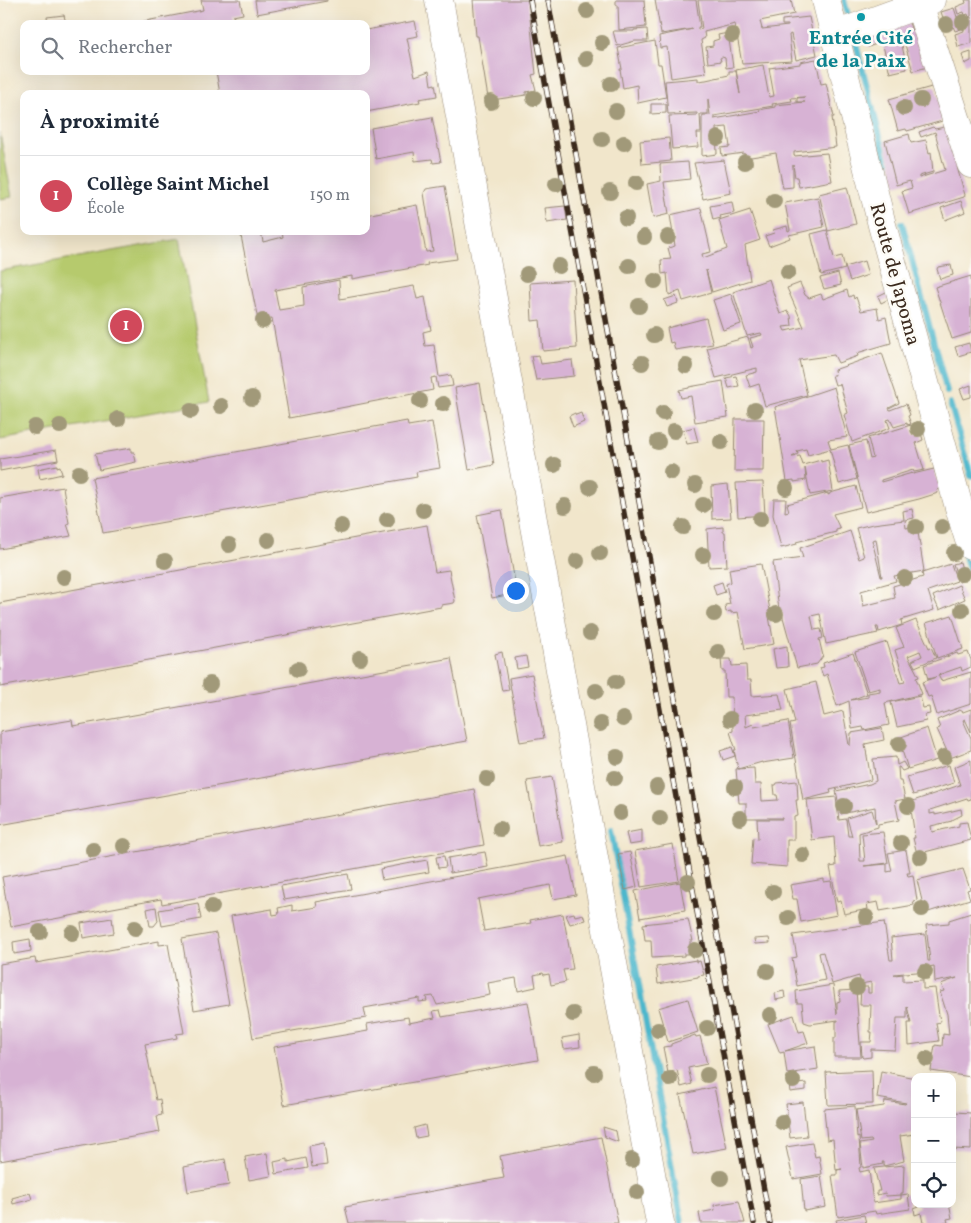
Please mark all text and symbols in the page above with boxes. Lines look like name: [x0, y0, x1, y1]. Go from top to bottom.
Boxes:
marker: Entrée Cité de la Paix: [855, 11, 867, 23]
search box: [20, 20, 370, 75]
place label: Entrée Cité de la Paix: [809, 25, 913, 76]
icon: search: [38, 34, 66, 62]
text: Rechercher: [78, 35, 172, 61]
text: À proximité: [40, 108, 159, 137]
text: Collège Saint Michel: [87, 172, 269, 198]
text: 1: [53, 185, 59, 207]
text: 150 m: [309, 185, 350, 207]
text: École: [87, 198, 125, 220]
street label: Route de Japoma: [862, 200, 927, 349]
pin: 1: [110, 307, 142, 345]
your location: [503, 578, 529, 604]
map controls: [911, 1073, 956, 1208]
button: +: [911, 1073, 956, 1118]
button: −: [911, 1118, 956, 1163]
button: locate: [911, 1163, 956, 1208]

